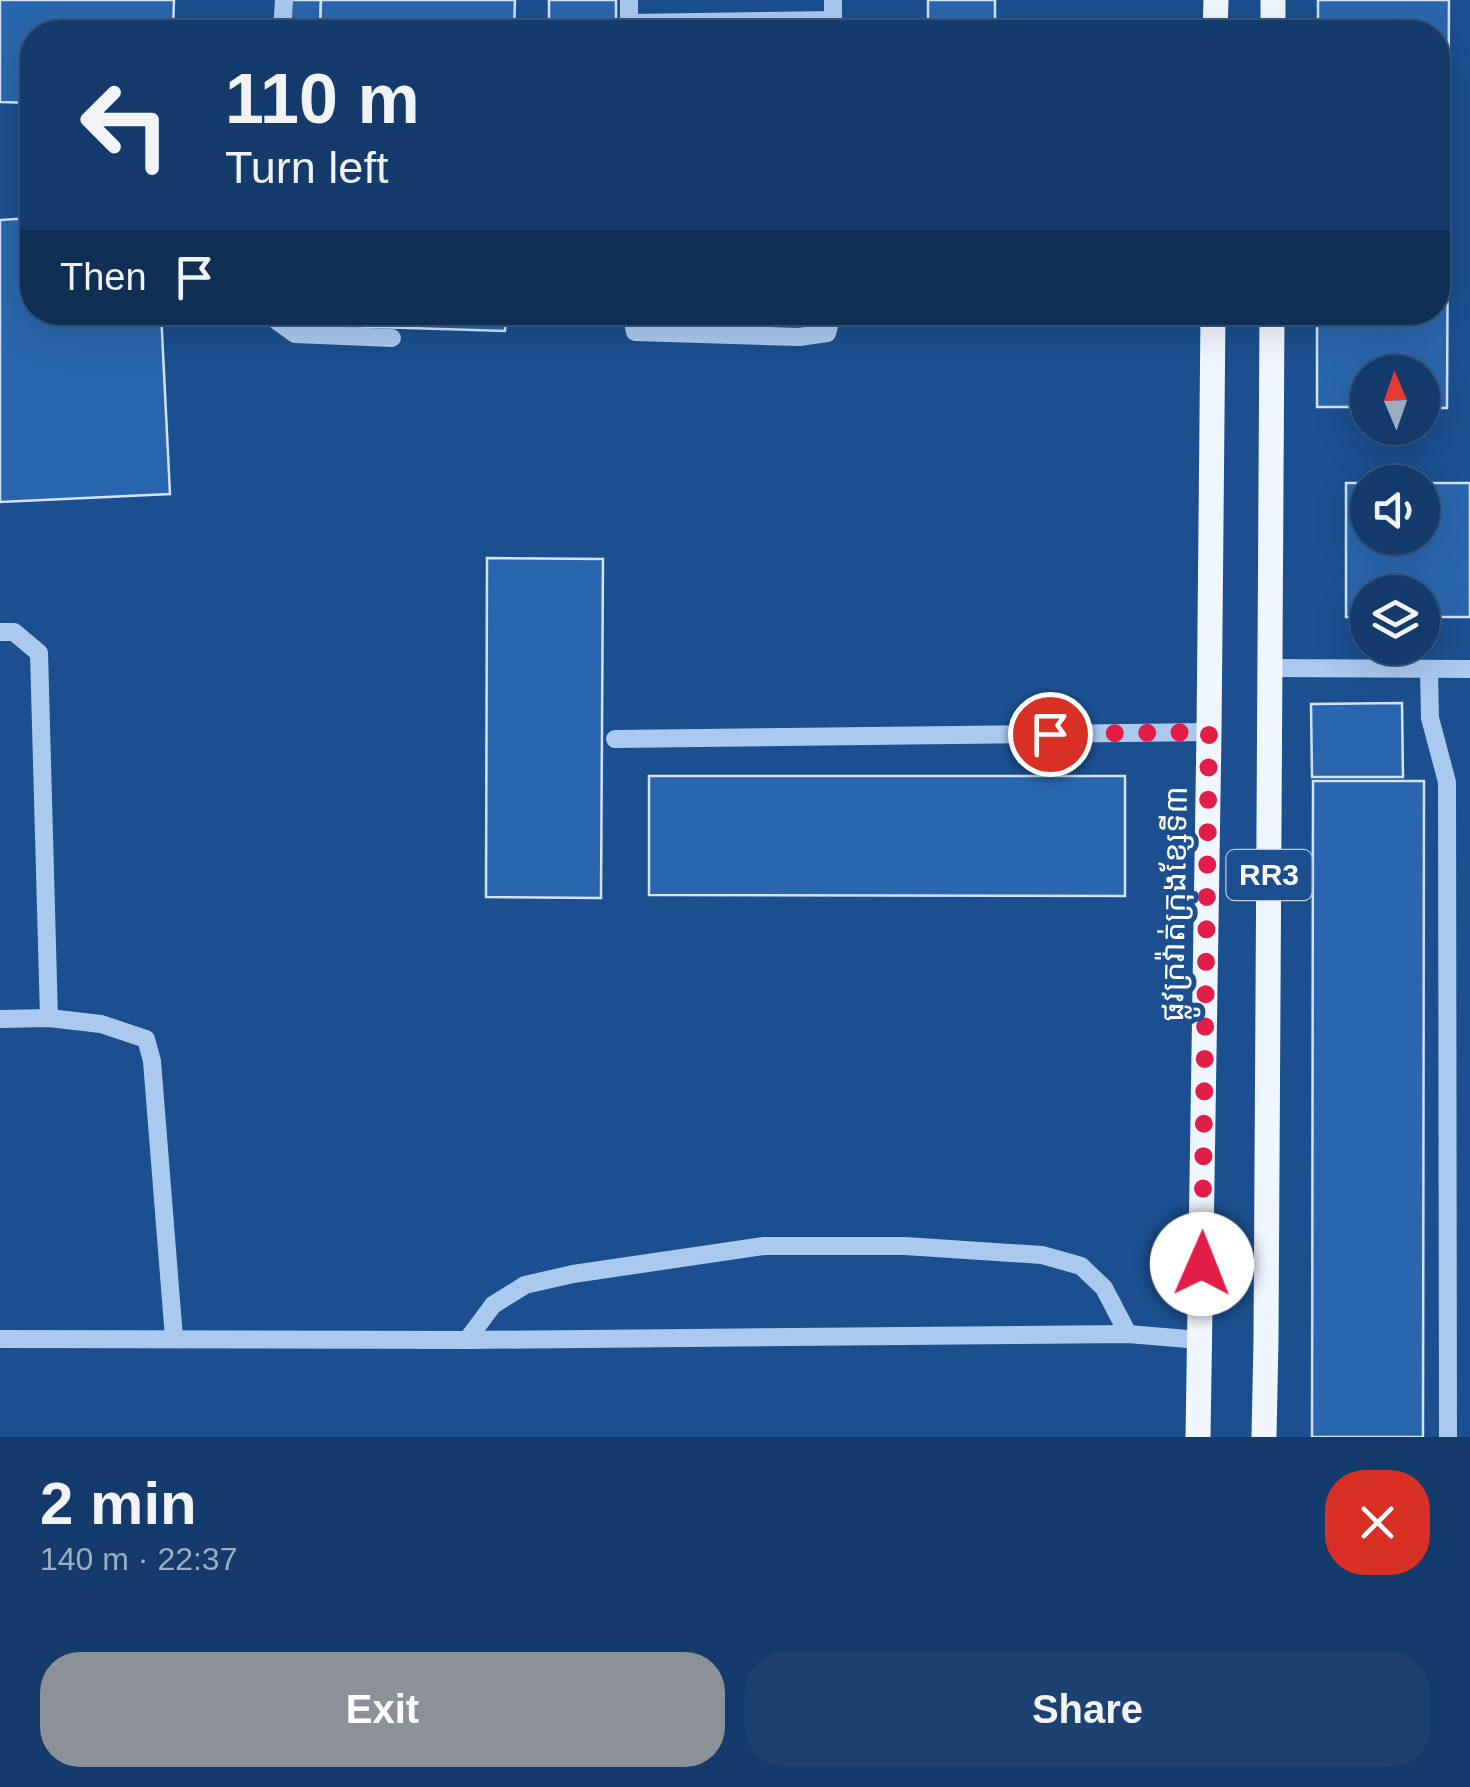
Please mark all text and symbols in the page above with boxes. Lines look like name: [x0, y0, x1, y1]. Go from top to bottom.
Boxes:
icon: left: [60, 60, 190, 190]
text: 110 m: [225, 60, 420, 138]
text: Turn left: [225, 142, 388, 193]
icon: arrive: [167, 250, 222, 305]
text: Then: [60, 256, 147, 298]
north arrow: [1350, 355, 1440, 445]
map controls: [1350, 355, 1440, 665]
button: sound: [1350, 465, 1440, 555]
button: layers: [1350, 575, 1440, 665]
pin: [1008, 692, 1093, 777]
icon: arrive: [1023, 707, 1078, 762]
street label: ផ្លូវក្រវ៉ាត់ក្រុងខ្សែទី៣: [1153, 786, 1205, 1023]
road number: RR3: [1226, 850, 1312, 900]
position arrow: [1150, 1212, 1254, 1316]
text: 2 min: [40, 1470, 197, 1537]
button: close: [1325, 1470, 1430, 1575]
text: 140 m · 22:37: [40, 1541, 237, 1577]
button: Exit: [40, 1652, 725, 1767]
button: Share: [745, 1652, 1430, 1767]

